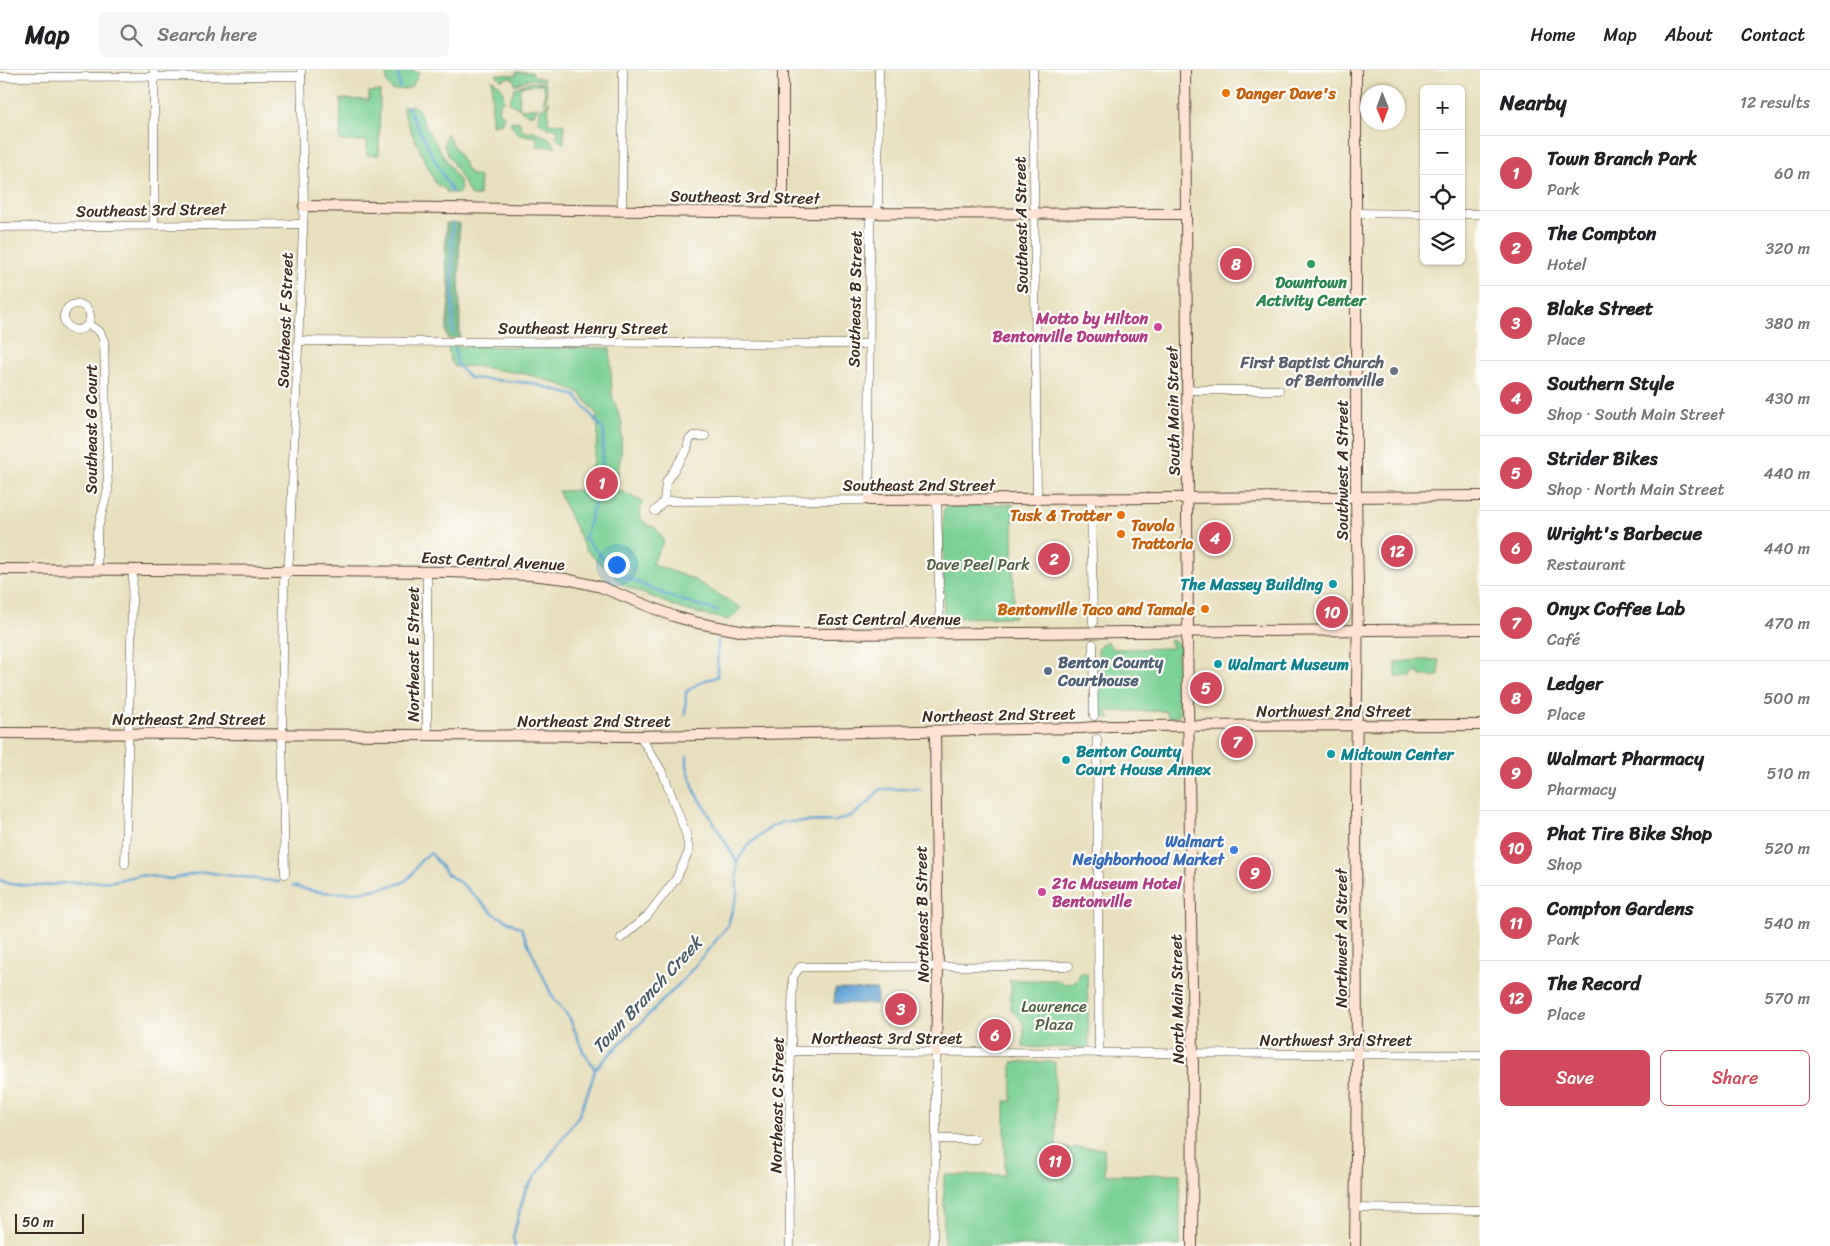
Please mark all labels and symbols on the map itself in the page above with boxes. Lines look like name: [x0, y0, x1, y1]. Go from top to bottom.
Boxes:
place label: Danger Dave's: [1236, 79, 1337, 108]
north arrow: [1360, 85, 1405, 130]
marker: Danger Dave's: [1220, 87, 1232, 99]
street label: Southeast A Street: [1005, 156, 1037, 294]
street label: Southeast 3rd Street: [670, 181, 821, 213]
street label: Southeast 3rd Street: [76, 194, 227, 226]
street label: Southeast B Street: [839, 230, 871, 368]
pin: 8: [1220, 245, 1252, 283]
street label: Southeast F Street: [268, 252, 302, 388]
marker: Downtown Activity Center: [1305, 258, 1317, 270]
place label: Downtown Activity Center: [1255, 268, 1367, 315]
place label: Motto by Hilton Bentonville Downtown: [992, 304, 1148, 351]
street label: Southeast Henry Street: [498, 314, 668, 343]
marker: Motto by Hilton Bentonville Downtown: [1152, 321, 1164, 333]
street label: South Main Street: [1157, 345, 1189, 476]
place label: First Baptist Church of Bentonville: [1240, 348, 1385, 395]
street label: Southeast G Court: [77, 364, 106, 494]
marker: First Baptist Church of Bentonville: [1388, 365, 1400, 377]
street label: Southwest A Street: [1328, 400, 1357, 540]
pin: 1: [586, 464, 618, 502]
street label: Southeast 2nd Street: [843, 471, 996, 500]
place label: Tusk & Trotter: [1010, 501, 1112, 530]
marker: Tusk & Trotter: [1115, 509, 1127, 521]
place label: Tavola Trattoria: [1131, 511, 1193, 558]
pin: 4: [1199, 519, 1231, 557]
marker: Tavola Trattoria: [1115, 528, 1127, 540]
pin: 12: [1381, 532, 1413, 570]
pin: 2: [1038, 540, 1070, 578]
street label: East Central Avenue: [420, 543, 566, 579]
park label: Dave Peel Park: [926, 550, 1030, 579]
your location: [604, 552, 630, 578]
place label: The Massey Building: [1180, 570, 1324, 599]
marker: The Massey Building: [1327, 578, 1339, 590]
street label: Northeast E Street: [399, 586, 428, 722]
pin: 10: [1316, 593, 1348, 631]
place label: Bentonville Taco and Tamale: [997, 595, 1196, 624]
marker: Bentonville Taco and Tamale: [1199, 603, 1211, 615]
street label: East Central Avenue: [817, 605, 961, 634]
place label: Benton County Courthouse: [1057, 648, 1164, 695]
place label: Walmart Museum: [1228, 650, 1349, 679]
marker: Walmart Museum: [1212, 658, 1224, 670]
marker: Benton County Courthouse: [1042, 665, 1054, 677]
pin: 5: [1190, 669, 1222, 707]
street label: Northwest 2nd Street: [1256, 697, 1412, 726]
street label: Northeast 2nd Street: [922, 699, 1076, 731]
street label: Northeast 2nd Street: [112, 705, 266, 734]
street label: Northeast 2nd Street: [517, 707, 671, 736]
pin: 7: [1221, 723, 1253, 761]
place label: Benton County Court House Annex: [1075, 737, 1212, 784]
place label: Midtown Center: [1340, 740, 1455, 769]
marker: Midtown Center: [1325, 748, 1337, 760]
marker: Benton County Court House Annex: [1060, 754, 1072, 766]
place label: Walmart Neighborhood Market: [1072, 827, 1226, 874]
marker: Walmart Neighborhood Market: [1228, 844, 1240, 856]
street label: Northeast B Street: [906, 845, 938, 983]
pin: 9: [1239, 854, 1271, 892]
street label: Northwest A Street: [1327, 868, 1356, 1008]
place label: 21c Museum Hotel Bentonville: [1051, 869, 1183, 916]
marker: 21c Museum Hotel Bentonville: [1036, 886, 1048, 898]
water label: Town Branch Creek: [584, 927, 712, 1061]
street label: North Main Street: [1161, 934, 1193, 1064]
pin: 3: [885, 990, 917, 1028]
park label: Lawrence Plaza: [1021, 992, 1087, 1039]
pin: 6: [979, 1016, 1011, 1054]
street label: Northeast 3rd Street: [812, 1024, 962, 1053]
street label: Northwest 3rd Street: [1260, 1026, 1412, 1055]
street label: Northeast C Street: [761, 1036, 793, 1174]
pin: 11: [1039, 1142, 1071, 1180]
scale bar: [15, 1211, 84, 1234]

